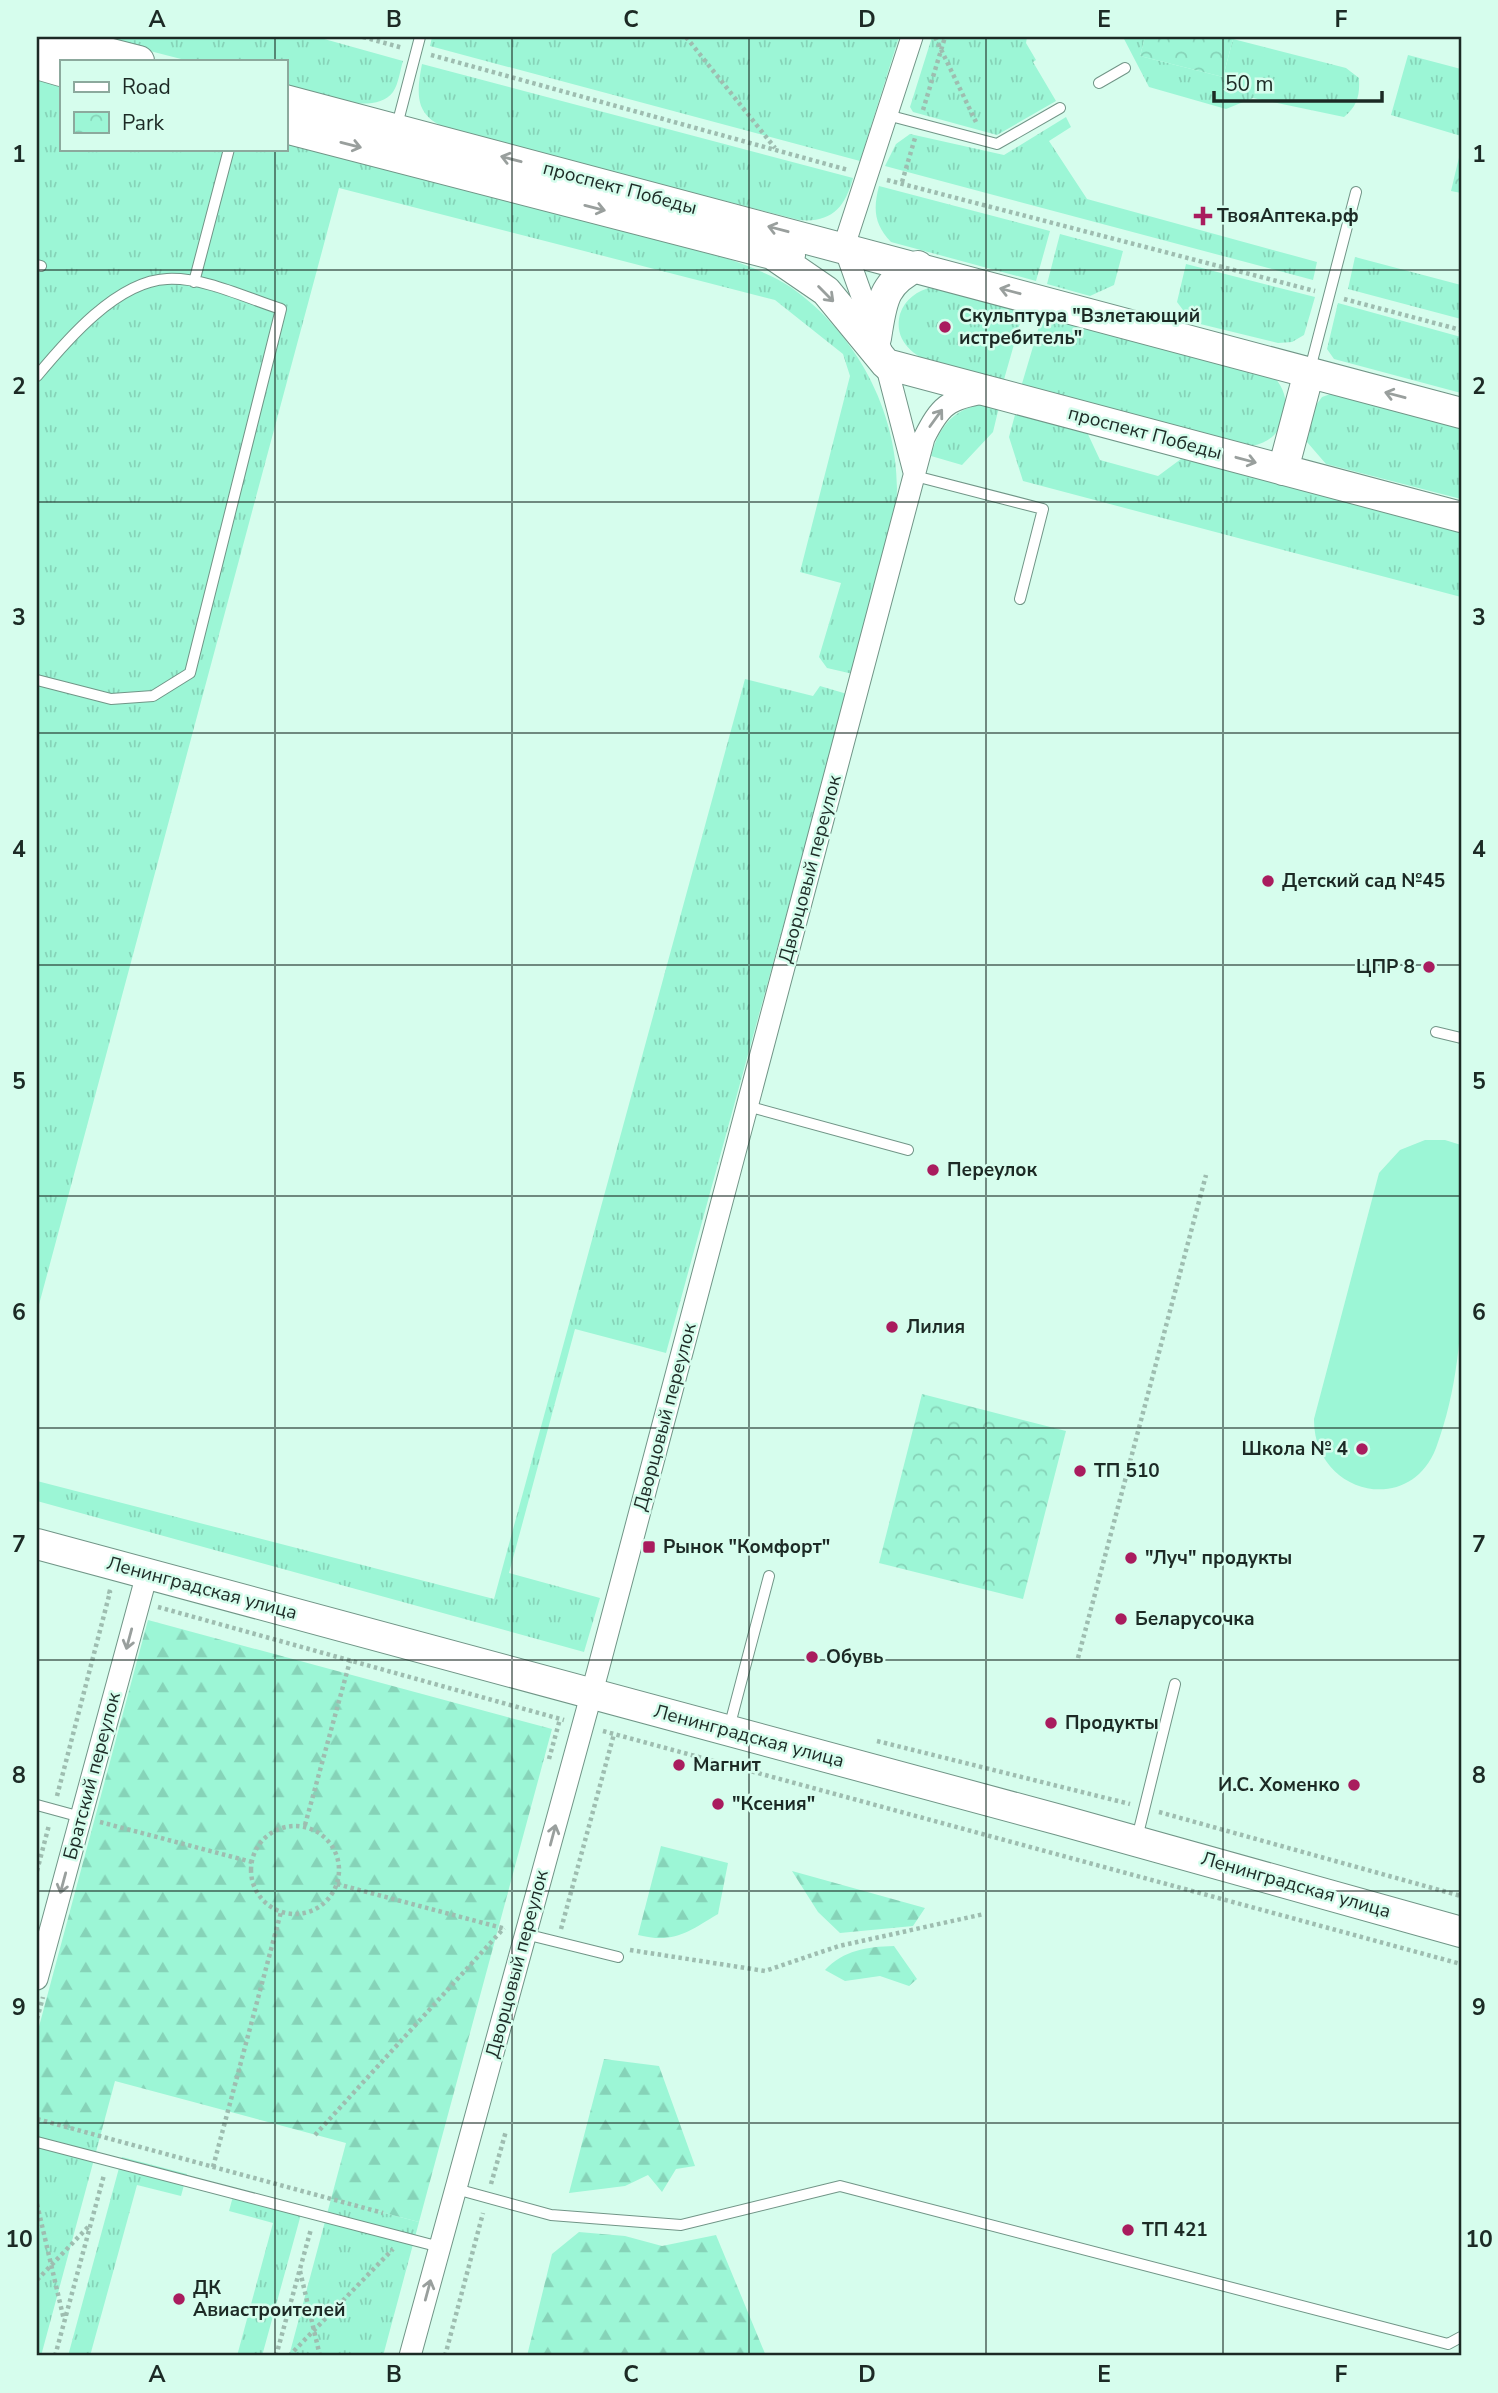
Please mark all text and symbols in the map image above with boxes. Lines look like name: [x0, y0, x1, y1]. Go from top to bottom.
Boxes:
text: A: [148, 4, 166, 35]
text: B: [386, 4, 402, 35]
text: C: [623, 4, 639, 35]
text: D: [858, 4, 876, 35]
text: E: [1097, 4, 1111, 35]
text: F: [1335, 4, 1348, 35]
legend: [60, 60, 287, 150]
scale bar: [1214, 60, 1382, 104]
text: 50 m: [1225, 70, 1274, 98]
text: Road: [122, 73, 171, 101]
text: Park: [122, 109, 164, 137]
text: 1: [12, 139, 26, 170]
one-way arrow: [339, 139, 362, 152]
text: 1: [1472, 139, 1486, 170]
one-way arrow: [500, 152, 523, 165]
street label: проспект Победы: [540, 155, 700, 221]
one-way arrow: [584, 202, 606, 215]
place label: ТвояАптека.рф: [1217, 203, 1359, 229]
marker: ТвояАптека.рф: [1195, 208, 1211, 224]
one-way arrow: [767, 222, 790, 235]
one-way arrow: [999, 284, 1022, 297]
one-way arrow: [818, 285, 835, 302]
place label: Скульптура "Взлетающий истребитель": [959, 303, 1200, 351]
marker: Скульптура "Взлетающий истребитель": [937, 319, 953, 335]
text: 2: [12, 371, 26, 402]
text: 2: [1472, 371, 1486, 402]
one-way arrow: [1385, 388, 1407, 401]
street label: проспект Победы: [1065, 400, 1225, 466]
one-way arrow: [929, 409, 943, 428]
one-way arrow: [1234, 454, 1256, 467]
text: 3: [12, 602, 26, 633]
text: 3: [1472, 602, 1486, 633]
street label: Дворцовый переулок: [772, 772, 848, 966]
text: 4: [12, 834, 26, 865]
text: 4: [1472, 834, 1486, 865]
place label: Детский сад №45: [1282, 868, 1445, 894]
marker: Детский сад №45: [1260, 873, 1276, 889]
place label: ЦПР 8: [1356, 954, 1415, 980]
marker: ЦПР 8: [1421, 959, 1437, 975]
text: 5: [12, 1066, 26, 1097]
text: 5: [1472, 1066, 1486, 1097]
place label: Переулок: [947, 1157, 1037, 1183]
marker: Переулок: [925, 1162, 941, 1178]
text: 6: [12, 1297, 26, 1328]
text: 6: [1472, 1297, 1486, 1328]
place label: Лилия: [906, 1314, 965, 1340]
marker: Лилия: [884, 1319, 900, 1335]
street label: Дворцовый переулок: [627, 1320, 703, 1514]
place label: Школа № 4: [1241, 1436, 1348, 1462]
marker: Школа № 4: [1354, 1441, 1370, 1457]
place label: ТП 510: [1094, 1458, 1160, 1484]
marker: ТП 510: [1072, 1463, 1088, 1479]
text: 7: [12, 1529, 26, 1560]
text: 7: [1472, 1529, 1486, 1560]
place label: Рынок "Комфорт": [663, 1534, 830, 1560]
marker: Рынок "Комфорт": [641, 1539, 657, 1555]
place label: "Луч" продукты: [1145, 1545, 1292, 1571]
street label: Ленинградская улица: [104, 1550, 300, 1626]
marker: "Луч" продукты: [1123, 1550, 1139, 1566]
place label: Беларусочка: [1135, 1606, 1255, 1632]
marker: Беларусочка: [1113, 1611, 1129, 1627]
one-way arrow: [122, 1628, 135, 1650]
place label: Обувь: [826, 1644, 884, 1670]
marker: Обувь: [804, 1649, 820, 1665]
street label: Братский переулок: [57, 1689, 127, 1863]
street label: Ленинградская улица: [651, 1698, 847, 1774]
place label: Продукты: [1065, 1710, 1159, 1736]
marker: Продукты: [1043, 1715, 1059, 1731]
place label: Магнит: [693, 1752, 761, 1778]
marker: Магнит: [671, 1757, 687, 1773]
text: 8: [12, 1760, 26, 1791]
text: 8: [1472, 1760, 1486, 1791]
place label: И.С. Хоменко: [1218, 1772, 1340, 1798]
marker: И.С. Хоменко: [1346, 1777, 1362, 1793]
place label: "Ксения": [732, 1791, 815, 1817]
marker: "Ксения": [710, 1796, 726, 1812]
one-way arrow: [547, 1824, 560, 1846]
street label: Ленинградская улица: [1198, 1845, 1394, 1925]
street label: Дворцовый переулок: [479, 1867, 555, 2061]
one-way arrow: [56, 1871, 69, 1893]
text: 9: [12, 1992, 26, 2023]
text: 9: [1472, 1992, 1486, 2023]
place label: ТП 421: [1142, 2217, 1208, 2243]
marker: ТП 421: [1120, 2222, 1136, 2238]
text: 10: [5, 2224, 33, 2255]
text: 10: [1465, 2224, 1493, 2255]
place label: ДК Авиастроителей: [193, 2275, 345, 2323]
one-way arrow: [422, 2280, 435, 2302]
marker: ДК Авиастроителей: [171, 2291, 187, 2307]
text: A: [148, 2359, 166, 2390]
text: B: [386, 2359, 402, 2390]
text: C: [623, 2359, 639, 2390]
text: D: [858, 2359, 876, 2390]
text: E: [1097, 2359, 1111, 2390]
text: F: [1335, 2359, 1348, 2390]

